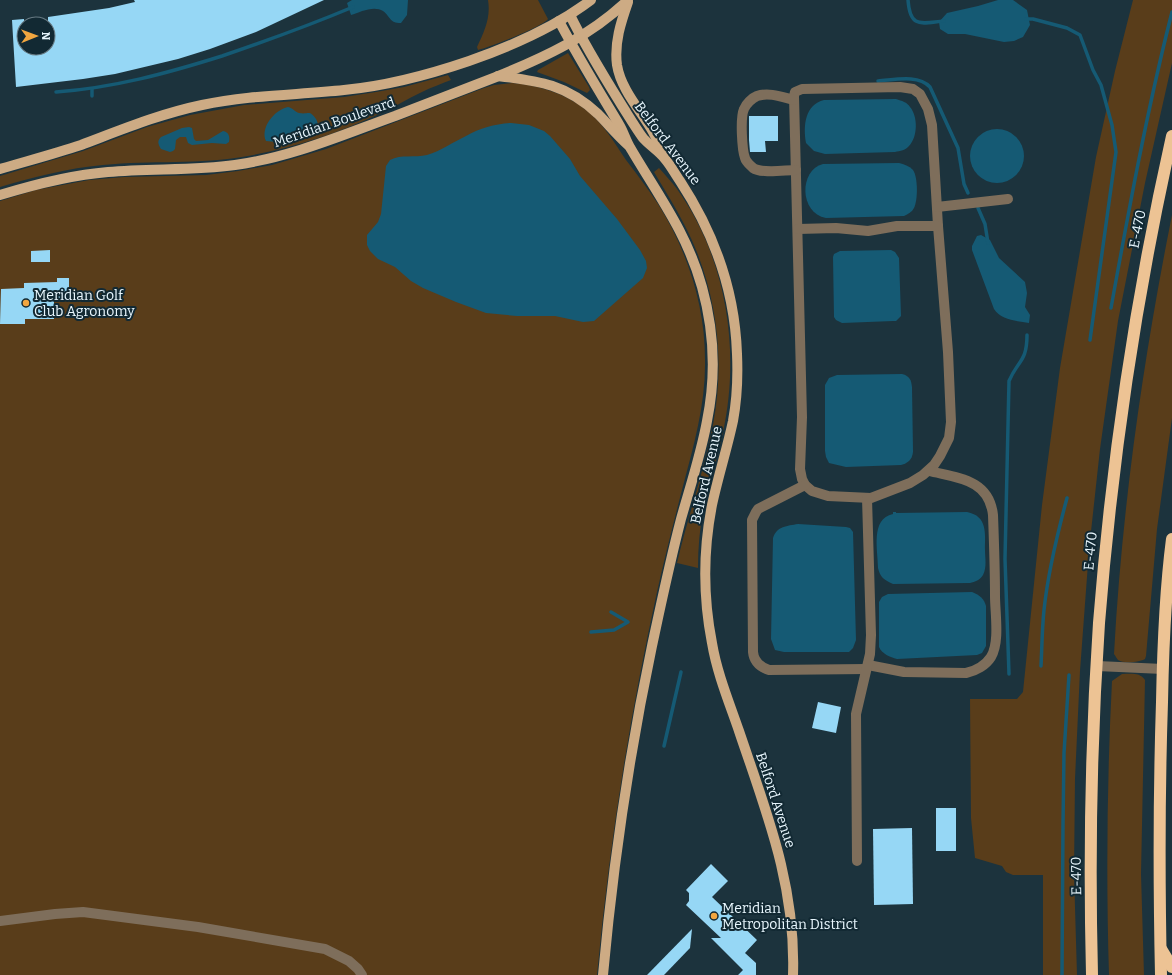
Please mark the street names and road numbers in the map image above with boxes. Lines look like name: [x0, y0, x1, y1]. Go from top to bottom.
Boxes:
street label: Meridian Boulevard: [271, 94, 397, 151]
street label: Belford Avenue: [631, 98, 704, 188]
street label: E-470: [1125, 208, 1150, 250]
street label: Belford Avenue: [687, 425, 726, 526]
street label: E-470: [1080, 531, 1101, 571]
street label: Belford Avenue: [752, 750, 799, 850]
street label: E-470: [1068, 856, 1085, 896]

